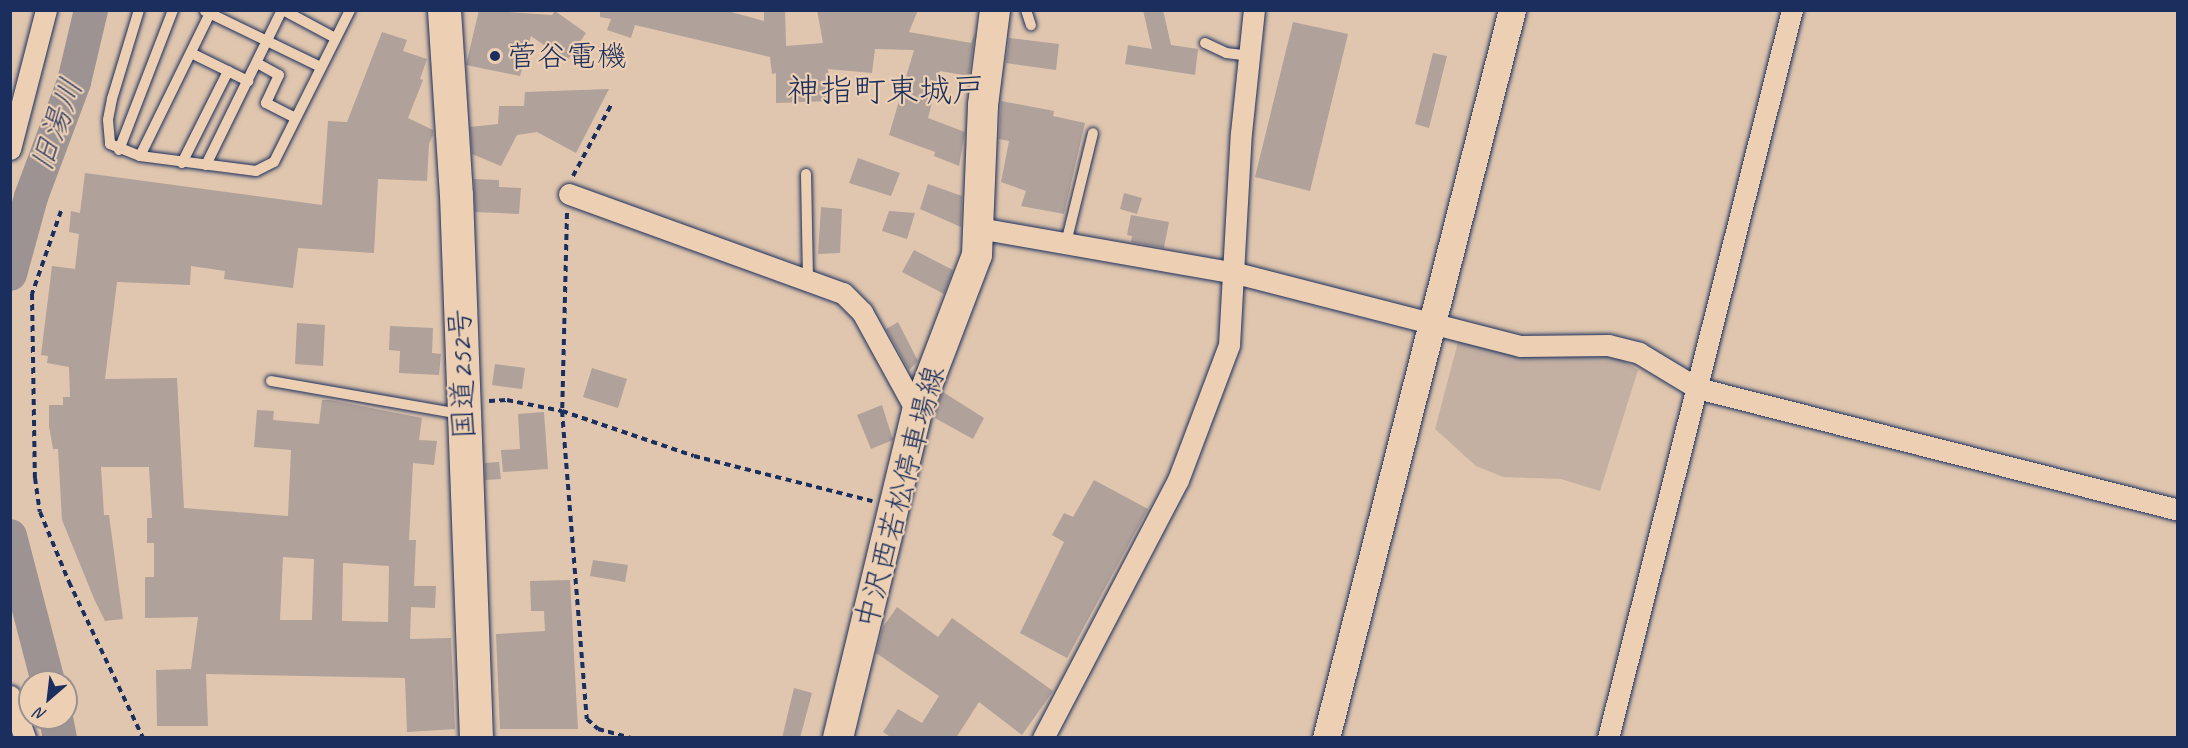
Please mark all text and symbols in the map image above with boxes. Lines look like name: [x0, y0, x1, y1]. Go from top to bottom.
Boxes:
place label: 菅谷電機: [507, 38, 627, 74]
marker: 菅谷電機: [488, 49, 502, 63]
district label: 神指町東城戸: [787, 71, 985, 111]
water label: 旧湯川: [23, 73, 91, 177]
street label: 国道252号: [442, 308, 482, 440]
street label: 中沢西若松停車場線: [848, 362, 952, 632]
north arrow: [18, 670, 78, 730]
text: N: [31, 703, 50, 725]

